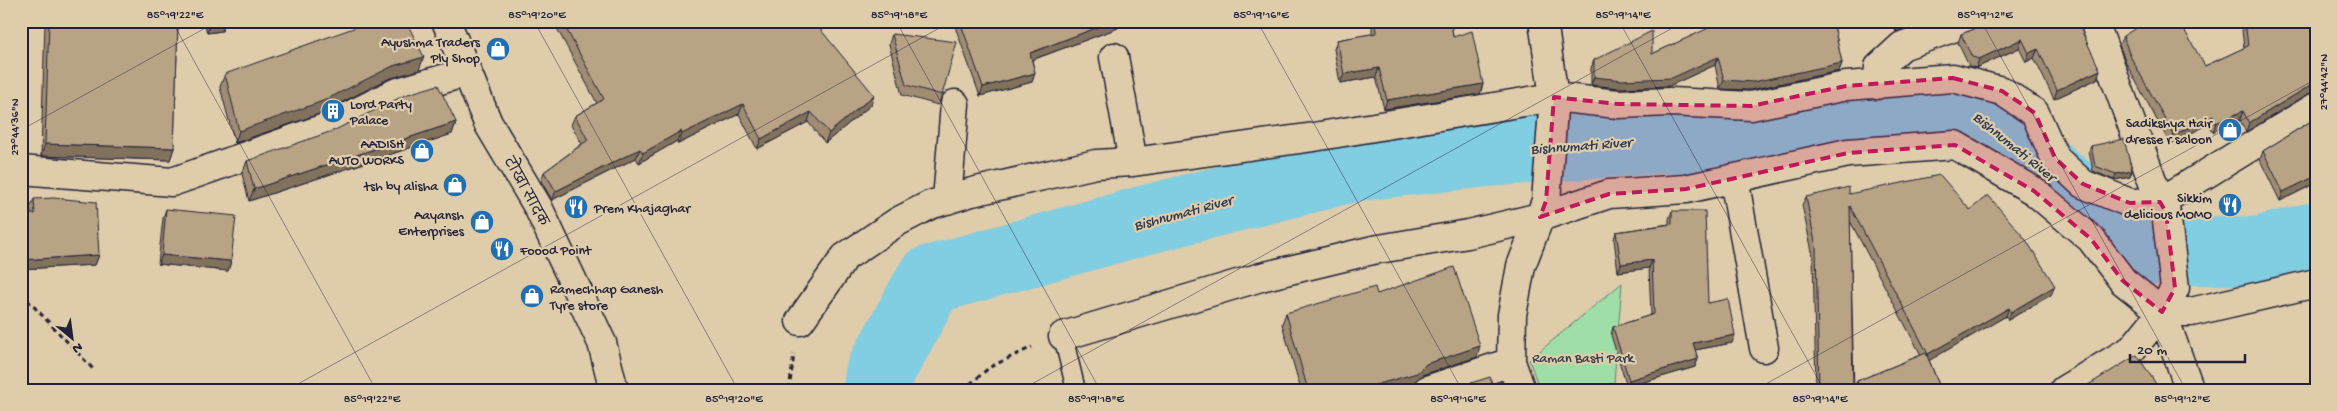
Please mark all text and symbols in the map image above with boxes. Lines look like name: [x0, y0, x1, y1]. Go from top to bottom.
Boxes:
text: 85°19'22"E: [147, 9, 204, 23]
text: 85°19'20"E: [508, 9, 566, 23]
text: 85°19'18"E: [871, 9, 928, 23]
text: 85°19'16"E: [1233, 9, 1289, 23]
text: 85°19'14"E: [1595, 9, 1651, 23]
text: 85°19'12"E: [1957, 9, 2013, 23]
place label: Ayushma Traders Ply Shop: [381, 35, 481, 68]
shop icon: Ayushma Traders Ply Shop: [485, 36, 511, 62]
text: 27°44'42"N: [2318, 54, 2332, 110]
place label: Lord Party Palace: [349, 97, 412, 130]
text: 27°44'36"N: [9, 98, 23, 156]
building icon: Lord Party Palace: [320, 98, 346, 124]
water label: Bishnumati River: [1969, 109, 2061, 188]
place label: Sadikshya Hair dresse r saloon: [2125, 116, 2213, 149]
shop icon: Sadikshya Hair dresse r saloon: [2217, 117, 2243, 143]
water label: Bishnumati River: [1530, 134, 1635, 160]
place label: AADISH AUTO WORKS: [329, 137, 405, 170]
shop icon: AADISH AUTO WORKS: [409, 138, 435, 164]
street label: टोखा सादक: [499, 152, 556, 230]
shop icon: tsh by alisha: [442, 172, 468, 198]
place label: tsh by alisha: [363, 179, 439, 196]
water label: Bishnumati River: [1132, 191, 1237, 236]
place label: Sikkim delicious MOMO: [2124, 191, 2213, 224]
restaurant icon: Sikkim delicious MOMO: [2217, 192, 2243, 218]
restaurant icon: Prem Khajaghar: [563, 194, 589, 220]
place label: Prem Khajaghar: [593, 201, 691, 218]
place label: Aayansh Enterprises: [398, 208, 465, 241]
shop icon: Aayansh Enterprises: [469, 209, 495, 235]
restaurant icon: Foood Point: [489, 236, 515, 262]
place label: Foood Point: [519, 243, 592, 260]
place label: Ramechhap Ganesh Tyre store: [549, 282, 664, 315]
shop icon: Ramechhap Ganesh Tyre store: [519, 283, 545, 309]
north arrow: [48, 314, 98, 364]
scale bar: [2130, 331, 2244, 363]
text: N: [69, 338, 85, 357]
text: 20 m: [2137, 342, 2167, 360]
park label: Raman Basti Park: [1532, 351, 1636, 368]
text: 85°19'22"E: [344, 393, 401, 407]
text: 85°19'20"E: [705, 393, 763, 407]
text: 85°19'18"E: [1068, 393, 1125, 407]
text: 85°19'16"E: [1430, 393, 1486, 407]
text: 85°19'14"E: [1792, 393, 1848, 407]
text: 85°19'12"E: [2154, 393, 2210, 407]

